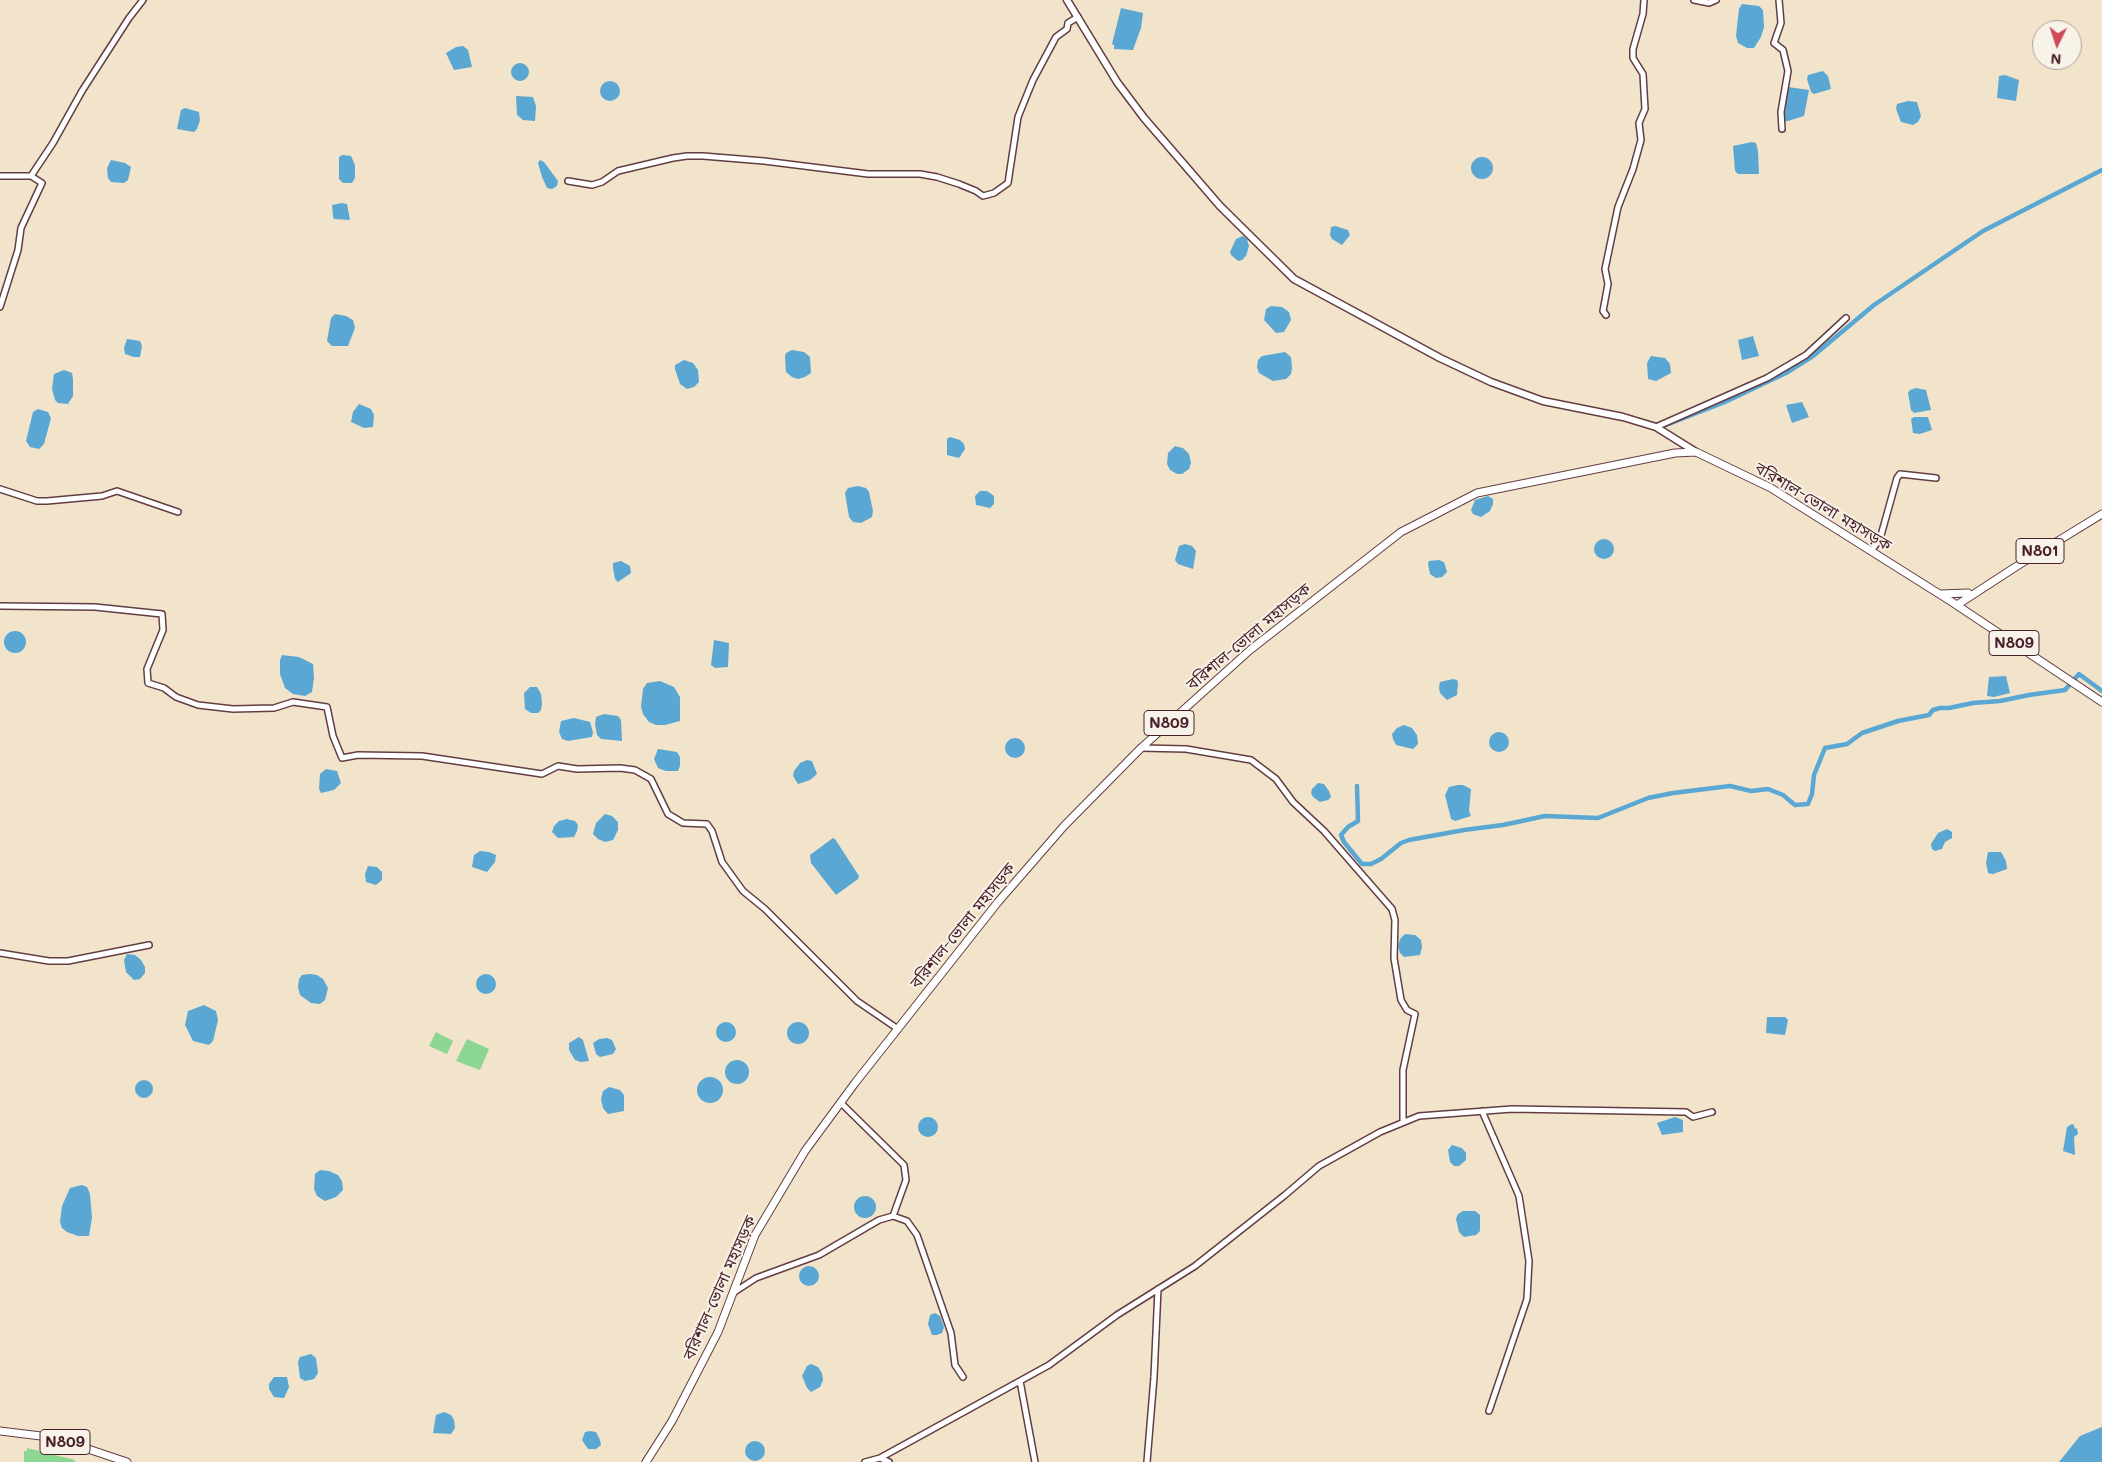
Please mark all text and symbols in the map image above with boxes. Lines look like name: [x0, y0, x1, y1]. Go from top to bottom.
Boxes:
north arrow: [2032, 20, 2082, 70]
text: N: [2050, 50, 2062, 69]
street label: বরিশাল-ভোলা মহাসড়ক: [1751, 459, 1895, 555]
road number: N801: [2016, 538, 2064, 564]
street label: বরিশাল-ভোলা মহাসড়ক: [1183, 579, 1315, 695]
road number: N809: [1989, 630, 2039, 656]
road number: N809: [1144, 710, 1194, 736]
street label: বরিশাল-ভোলা মহাসড়ক: [906, 859, 1020, 993]
street label: বরিশাল-ভোলা মহাসড়ক: [679, 1213, 761, 1363]
road number: N809: [40, 1430, 90, 1454]

